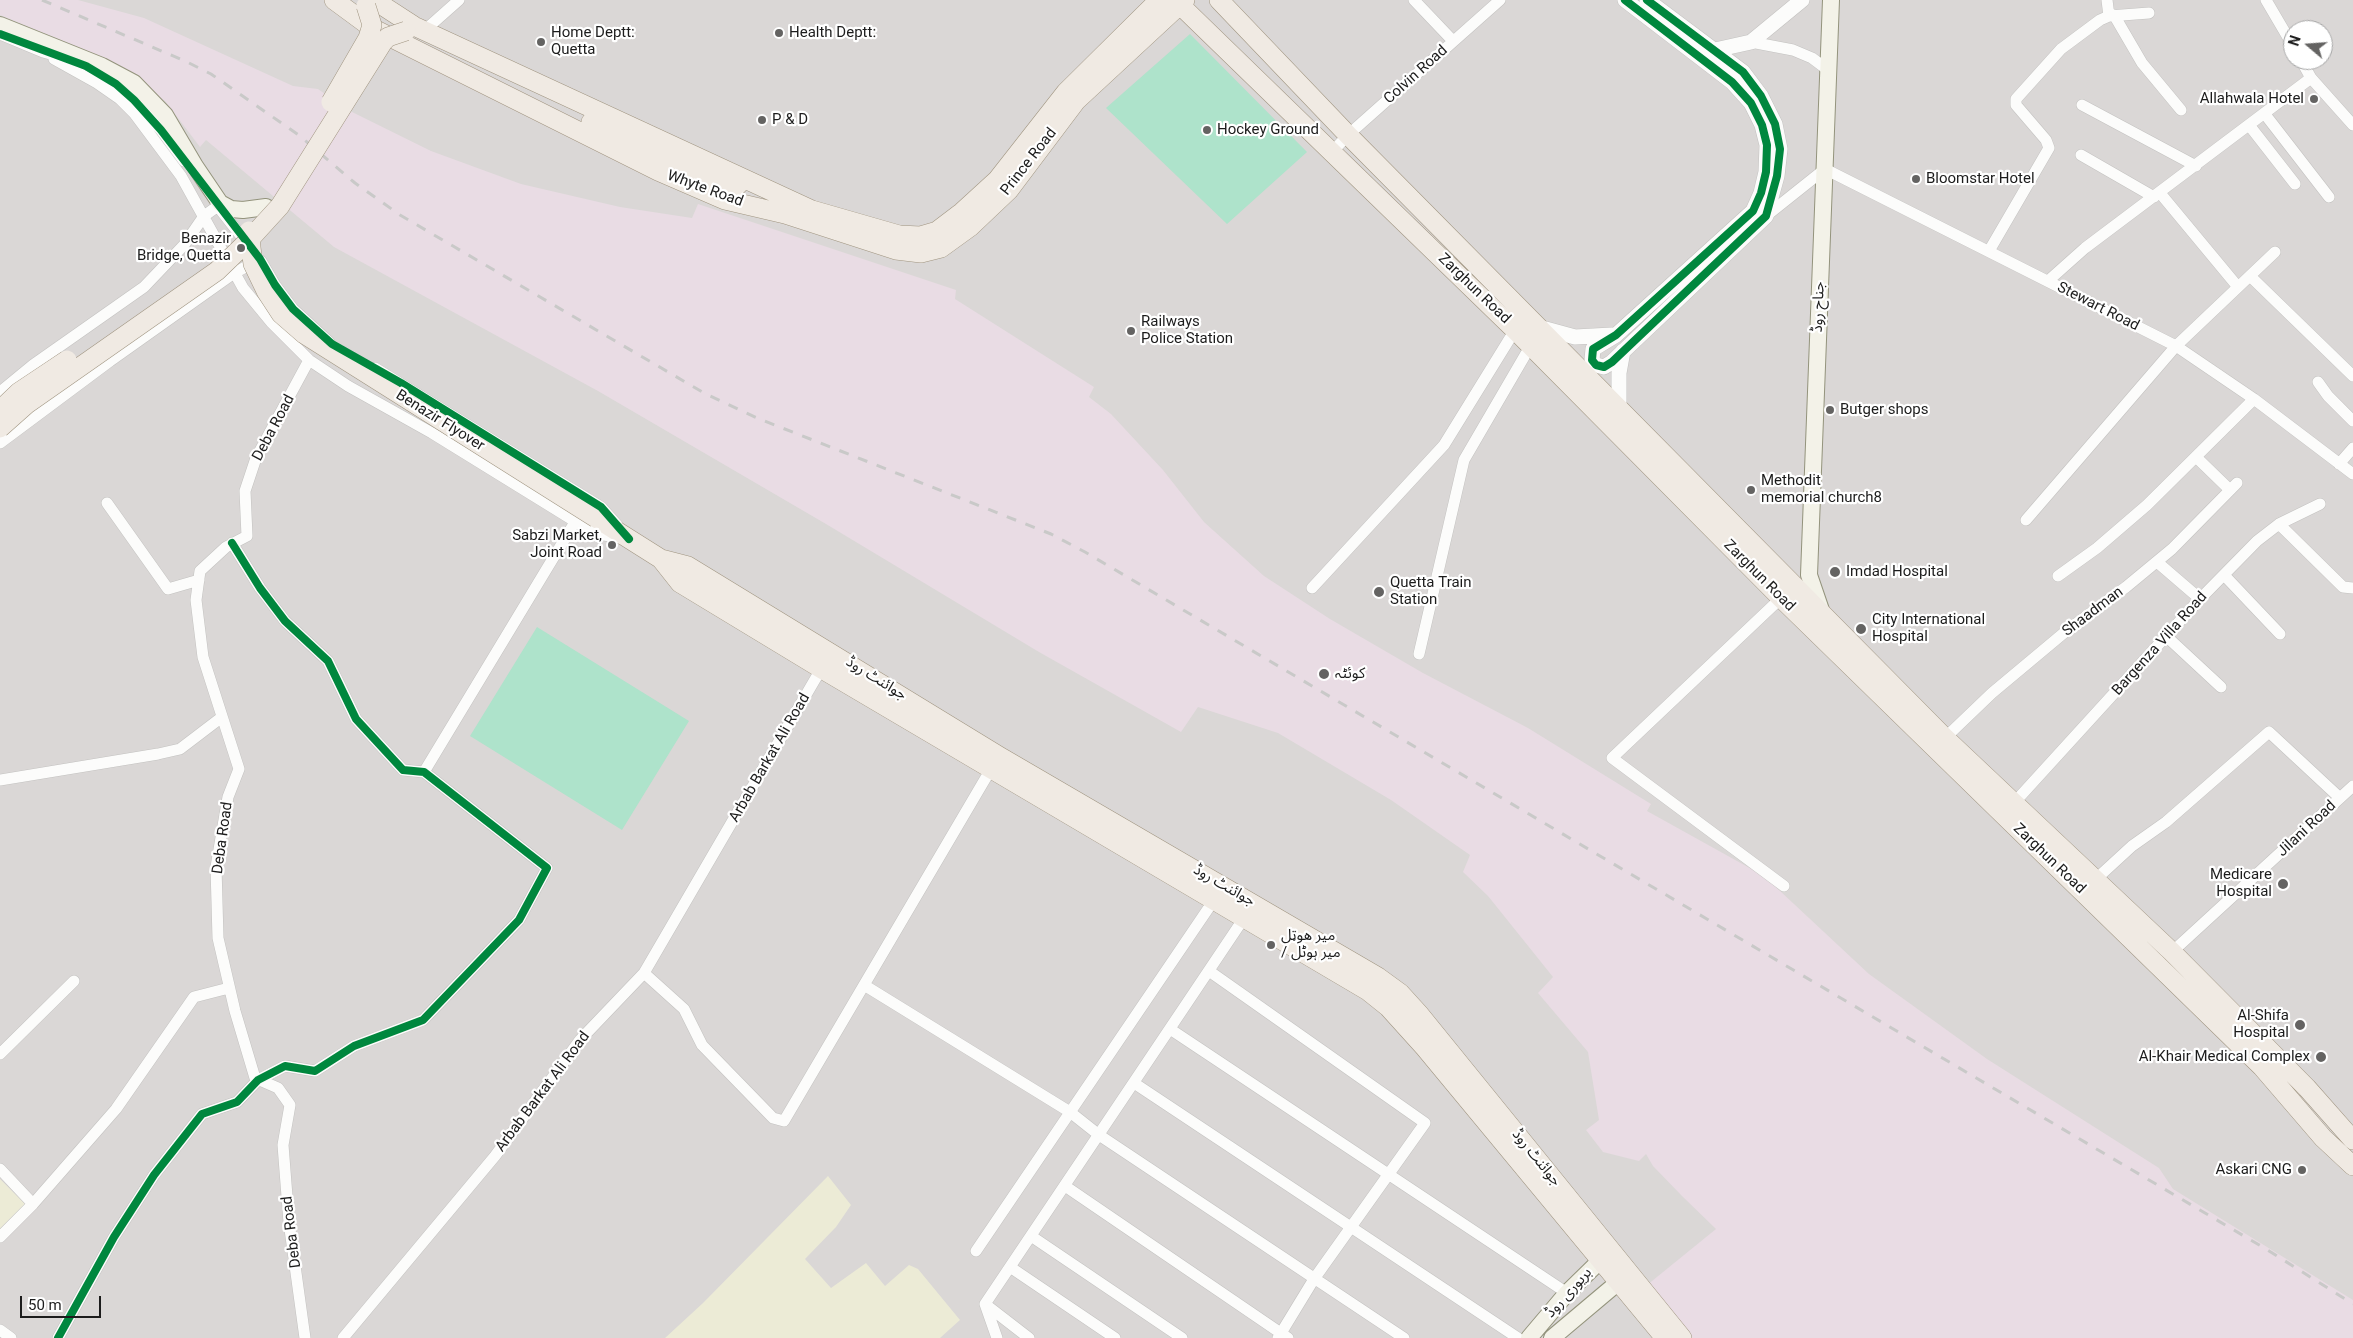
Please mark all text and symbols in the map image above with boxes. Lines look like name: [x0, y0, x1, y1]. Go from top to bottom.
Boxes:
north arrow: [2283, 20, 2333, 70]
place label: Home Deptt: Quetta: [551, 24, 635, 59]
place label: Health Deptt:: [789, 24, 876, 42]
marker: Health Deptt:: [773, 27, 785, 39]
text: N: [2286, 34, 2304, 48]
marker: Home Deptt: Quetta: [535, 36, 547, 48]
street label: Colvin Road: [1381, 42, 1451, 108]
place label: Allahwala Hotel: [2200, 90, 2304, 108]
marker: Allahwala Hotel: [2308, 93, 2320, 105]
place label: P & D: [772, 111, 808, 129]
marker: P & D: [756, 114, 768, 126]
place label: Hockey Ground: [1217, 121, 1319, 139]
marker: Hockey Ground: [1201, 124, 1213, 136]
street label: Prince Road: [997, 125, 1061, 199]
street label: Whyte Road: [664, 167, 746, 211]
place label: Bloomstar Hotel: [1926, 170, 2035, 188]
marker: Bloomstar Hotel: [1910, 173, 1922, 185]
place label: Benazir Bridge, Quetta: [137, 230, 231, 265]
marker: Benazir Bridge, Quetta: [235, 242, 247, 254]
street label: Zarghun Road: [1434, 250, 1514, 328]
street label: Stewart Road: [2054, 279, 2142, 335]
street label: جناح روڈ: [1809, 281, 1829, 333]
place label: Railways Police Station: [1141, 313, 1233, 348]
marker: Railways Police Station: [1125, 325, 1137, 337]
street label: Benazir Flyover: [392, 387, 488, 455]
street label: Deba Road: [249, 392, 299, 464]
place label: Butger shops: [1840, 401, 1928, 419]
marker: Butger shops: [1824, 404, 1836, 416]
place label: Methodit memorial church8: [1761, 472, 1882, 507]
marker: Methodit memorial church8: [1745, 484, 1757, 496]
place label: Sabzi Market, Joint Road: [512, 527, 602, 562]
street label: Zarghun Road: [1720, 537, 1798, 615]
marker: Sabzi Market, Joint Road: [606, 539, 618, 551]
place label: Imdad Hospital: [1846, 563, 1948, 581]
marker: Imdad Hospital: [1828, 565, 1842, 579]
place label: Quetta Train Station: [1390, 574, 1472, 609]
street label: Shaadman: [2059, 583, 2127, 641]
marker: Quetta Train Station: [1372, 585, 1386, 599]
street label: Bargenza Villa Road: [2109, 588, 2211, 700]
place label: City International Hospital: [1872, 611, 1985, 646]
marker: City International Hospital: [1854, 622, 1868, 636]
street label: جوائنٹ روڈ: [842, 653, 910, 705]
place label: کوئٹہ: [1335, 665, 1365, 683]
marker: کوئٹہ: [1317, 667, 1331, 681]
street label: Arbab Barkat Ali Road: [726, 690, 814, 826]
street label: Jilani Road: [2274, 797, 2340, 861]
street label: Deba Road: [209, 801, 237, 875]
street label: Zarghun Road: [2009, 820, 2089, 898]
street label: جوائنٹ روڈ: [1190, 861, 1258, 911]
place label: Medicare Hospital: [2210, 866, 2272, 901]
marker: Medicare Hospital: [2276, 877, 2290, 891]
place label: میر هوټل / میر ہوٹل: [1281, 927, 1341, 962]
marker: میر هوټل / میر ہوٹل: [1265, 939, 1277, 951]
place label: Al-Shifa Hospital: [2233, 1007, 2289, 1042]
marker: Al-Shifa Hospital: [2293, 1018, 2307, 1032]
street label: Arbab Barkat Ali Road: [492, 1028, 594, 1156]
place label: Al-Khair Medical Complex: [2139, 1048, 2310, 1066]
marker: Al-Khair Medical Complex: [2314, 1050, 2328, 1064]
street label: جوائنٹ روڈ: [1508, 1126, 1564, 1190]
place label: Askari CNG: [2216, 1161, 2292, 1179]
marker: Askari CNG: [2296, 1164, 2308, 1176]
street label: Deba Road: [279, 1195, 305, 1269]
street label: بریوری روڈ: [1542, 1264, 1596, 1322]
scale bar: [22, 1286, 104, 1318]
text: 50 m: [28, 1296, 62, 1314]

